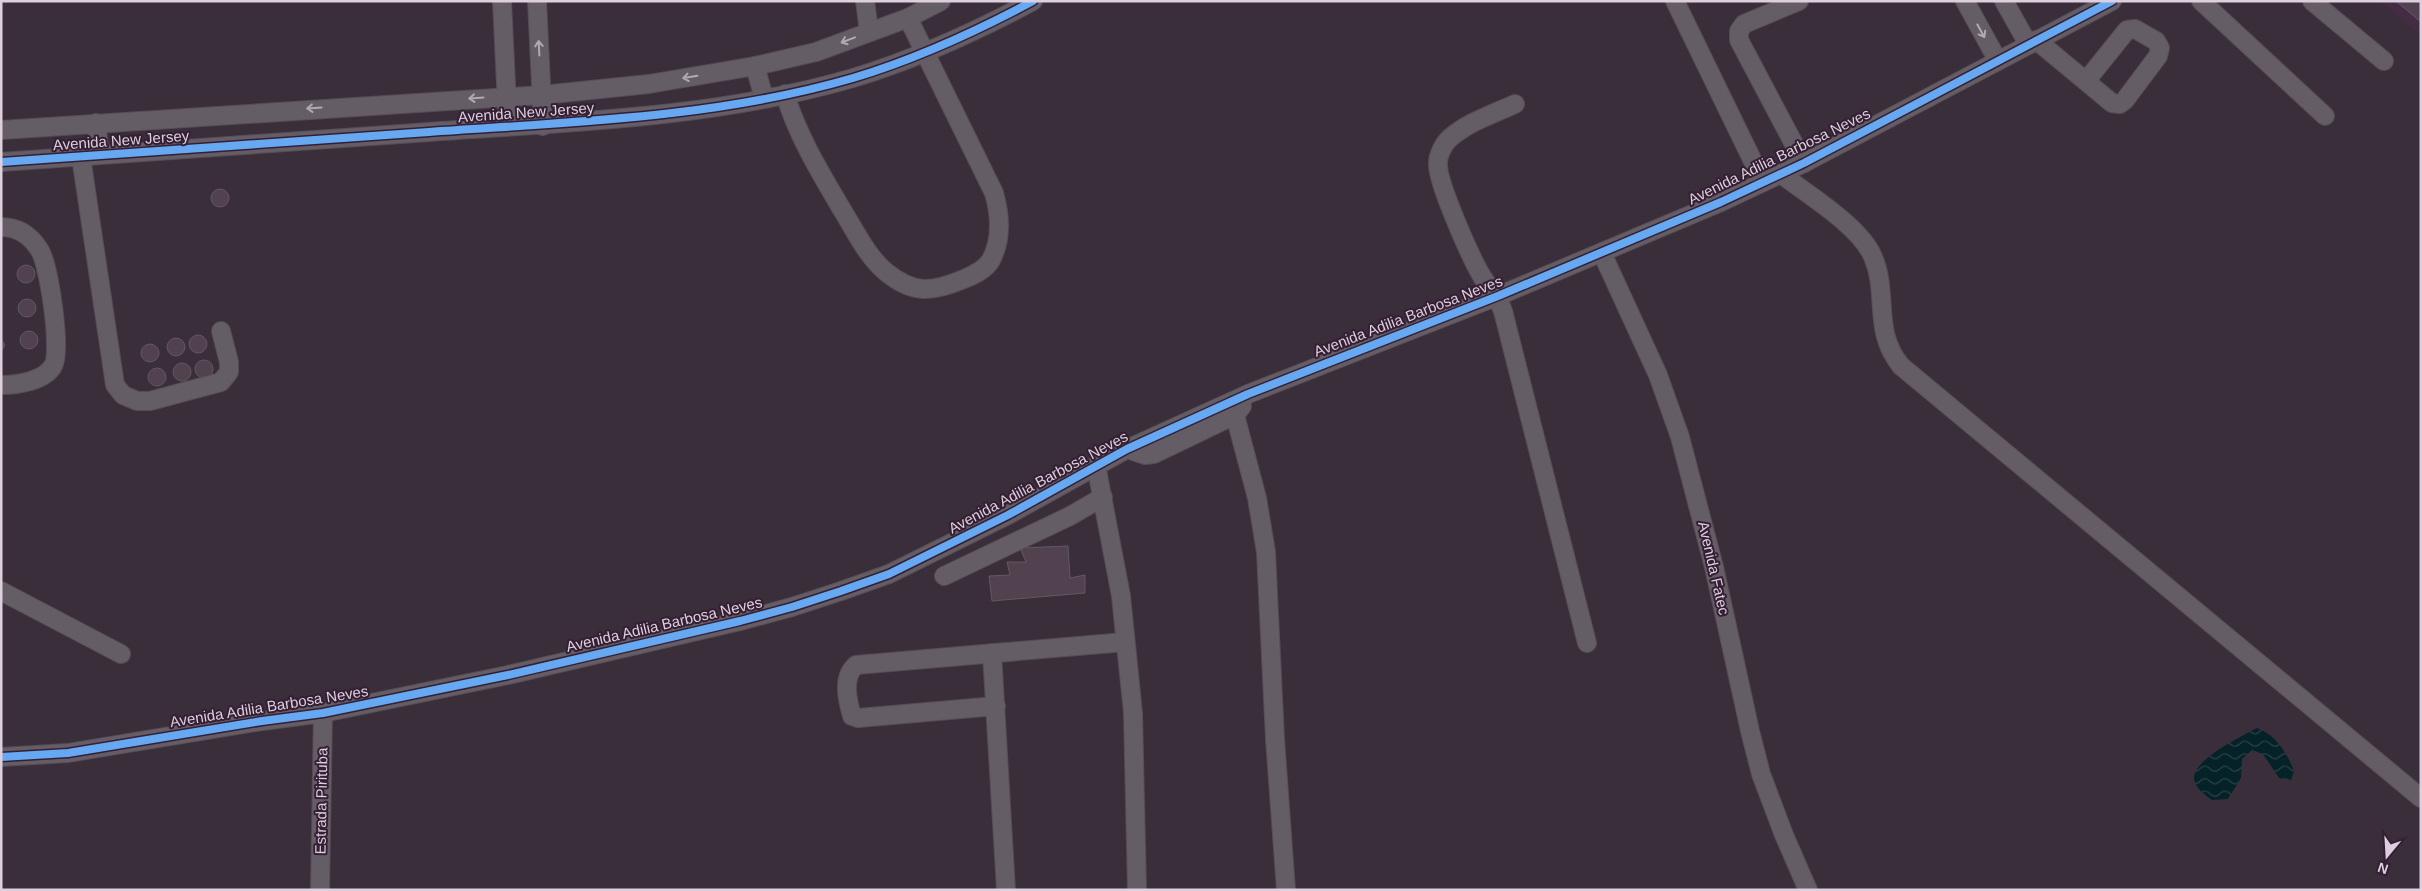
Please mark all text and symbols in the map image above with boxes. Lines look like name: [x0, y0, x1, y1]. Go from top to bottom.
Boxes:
one-way arrow: [1977, 23, 1987, 38]
one-way arrow: [841, 35, 856, 45]
one-way arrow: [535, 40, 544, 56]
one-way arrow: [682, 72, 698, 82]
one-way arrow: [468, 93, 484, 102]
street label: Avenida New Jersey: [457, 99, 595, 125]
one-way arrow: [306, 104, 322, 113]
street label: Avenida Adilia Barbosa Neves: [1685, 104, 1873, 208]
street label: Avenida New Jersey: [52, 127, 190, 153]
street label: Avenida Adilia Barbosa Neves: [1311, 272, 1505, 360]
street label: Avenida Adilia Barbosa Neves: [945, 427, 1131, 537]
street label: Avenida Fatec: [1695, 520, 1733, 617]
street label: Avenida Adilia Barbosa Neves: [564, 593, 764, 655]
street label: Avenida Adilia Barbosa Neves: [169, 682, 369, 730]
street label: Estrada Pirituba: [312, 747, 330, 855]
north arrow: [2362, 831, 2412, 881]
text: N: [2376, 859, 2390, 878]

